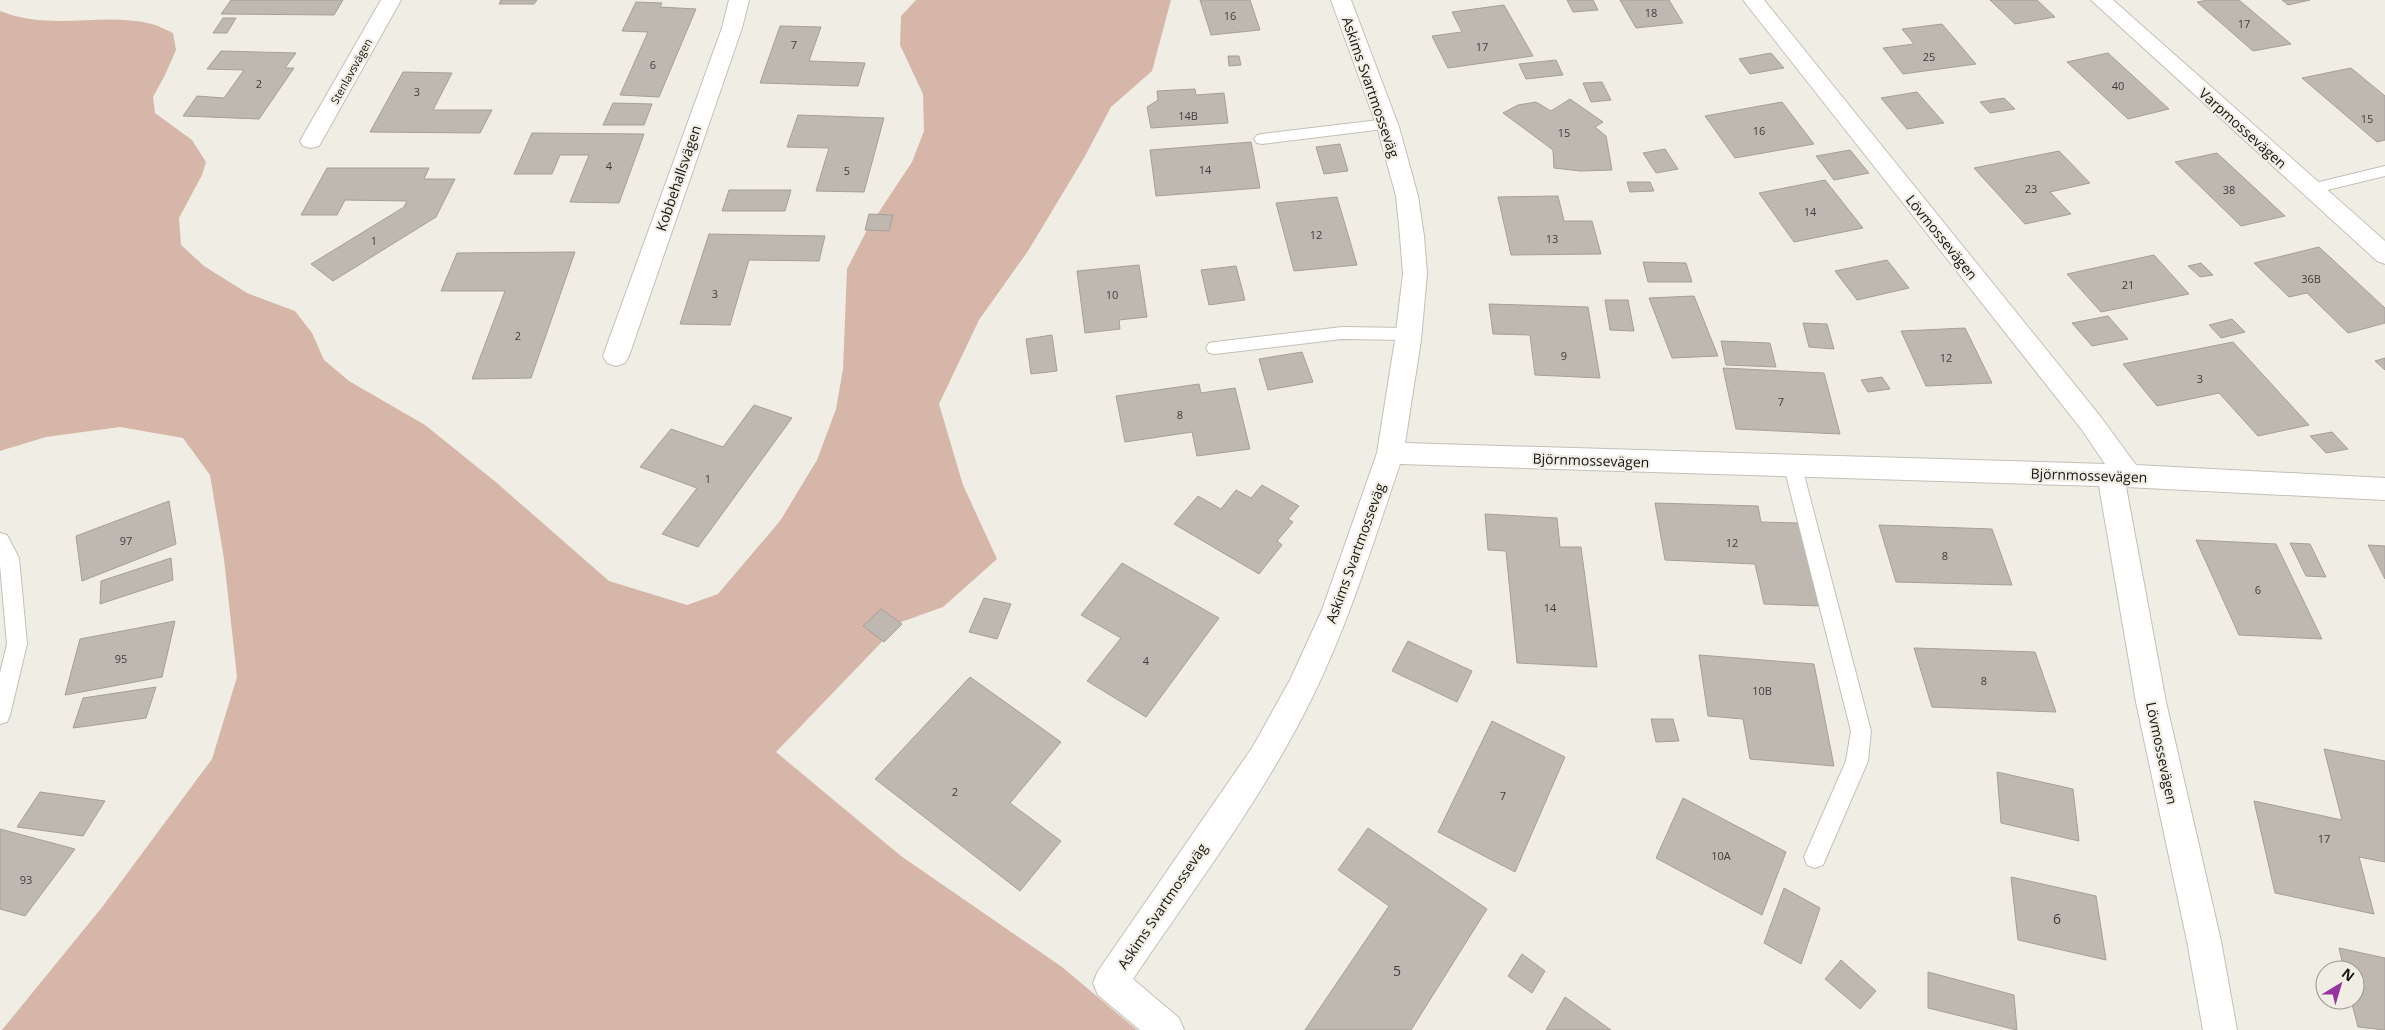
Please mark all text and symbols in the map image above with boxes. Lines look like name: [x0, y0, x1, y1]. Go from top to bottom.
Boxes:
house number: 18: [1645, 5, 1657, 20]
house number: 16: [1224, 8, 1236, 23]
street label: Askims Svartmosseväg: [1338, 14, 1404, 160]
house number: 17: [2238, 16, 2250, 31]
street label: Stenlavsvägen: [327, 35, 375, 107]
house number: 7: [791, 37, 797, 52]
house number: 17: [1476, 39, 1488, 54]
house number: 25: [1923, 49, 1935, 64]
house number: 6: [650, 57, 656, 72]
house number: 2: [256, 76, 262, 91]
house number: 40: [2112, 78, 2124, 93]
house number: 3: [414, 84, 420, 99]
street label: Varpmossevägen: [2195, 84, 2291, 172]
house number: 14B: [1178, 108, 1198, 123]
house number: 15: [2361, 111, 2373, 126]
street label: Kobbehallsvägen: [651, 122, 705, 234]
house number: 16: [1753, 123, 1765, 138]
house number: 15: [1558, 125, 1570, 140]
house number: 4: [606, 158, 613, 173]
house number: 14: [1199, 162, 1212, 177]
house number: 5: [844, 163, 850, 178]
house number: 23: [2025, 181, 2037, 196]
house number: 38: [2223, 182, 2235, 197]
street label: Lövmossevägen: [1902, 191, 1982, 283]
house number: 14: [1804, 204, 1817, 219]
house number: 12: [1310, 227, 1322, 242]
house number: 13: [1546, 231, 1558, 246]
house number: 1: [371, 233, 377, 248]
house number: 36B: [2301, 271, 2321, 286]
house number: 21: [2122, 277, 2134, 292]
house number: 3: [712, 286, 718, 301]
house number: 10: [1106, 287, 1118, 302]
house number: 2: [515, 328, 521, 343]
house number: 9: [1561, 348, 1567, 363]
house number: 12: [1940, 350, 1952, 365]
house number: 3: [2197, 371, 2203, 386]
house number: 7: [1778, 394, 1784, 409]
house number: 8: [1177, 407, 1183, 422]
street label: Björnmossevägen: [1532, 448, 1650, 472]
street label: Björnmossevägen: [2030, 463, 2148, 487]
house number: 1: [705, 471, 711, 486]
street label: Askims Svartmosseväg: [1321, 480, 1389, 626]
house number: 97: [120, 533, 132, 548]
house number: 12: [1726, 535, 1738, 550]
house number: 8: [1942, 548, 1948, 563]
house number: 6: [2255, 582, 2261, 597]
house number: 14: [1544, 600, 1557, 615]
house number: 95: [115, 651, 127, 666]
house number: 4: [1143, 653, 1150, 668]
house number: 8: [1981, 673, 1987, 688]
house number: 10B: [1752, 683, 1772, 698]
street label: Lövmossevägen: [2142, 700, 2182, 806]
house number: 2: [952, 784, 958, 799]
house number: 7: [1500, 788, 1506, 803]
house number: 17: [2318, 831, 2330, 846]
street label: Askims Svartmosseväg: [1113, 839, 1211, 973]
house number: 10A: [1711, 848, 1731, 863]
house number: 93: [20, 872, 32, 887]
house number: 6: [2053, 909, 2061, 928]
north arrow: [2315, 960, 2365, 1010]
house number: 5: [1393, 961, 1401, 980]
text: N: [2338, 963, 2359, 985]

